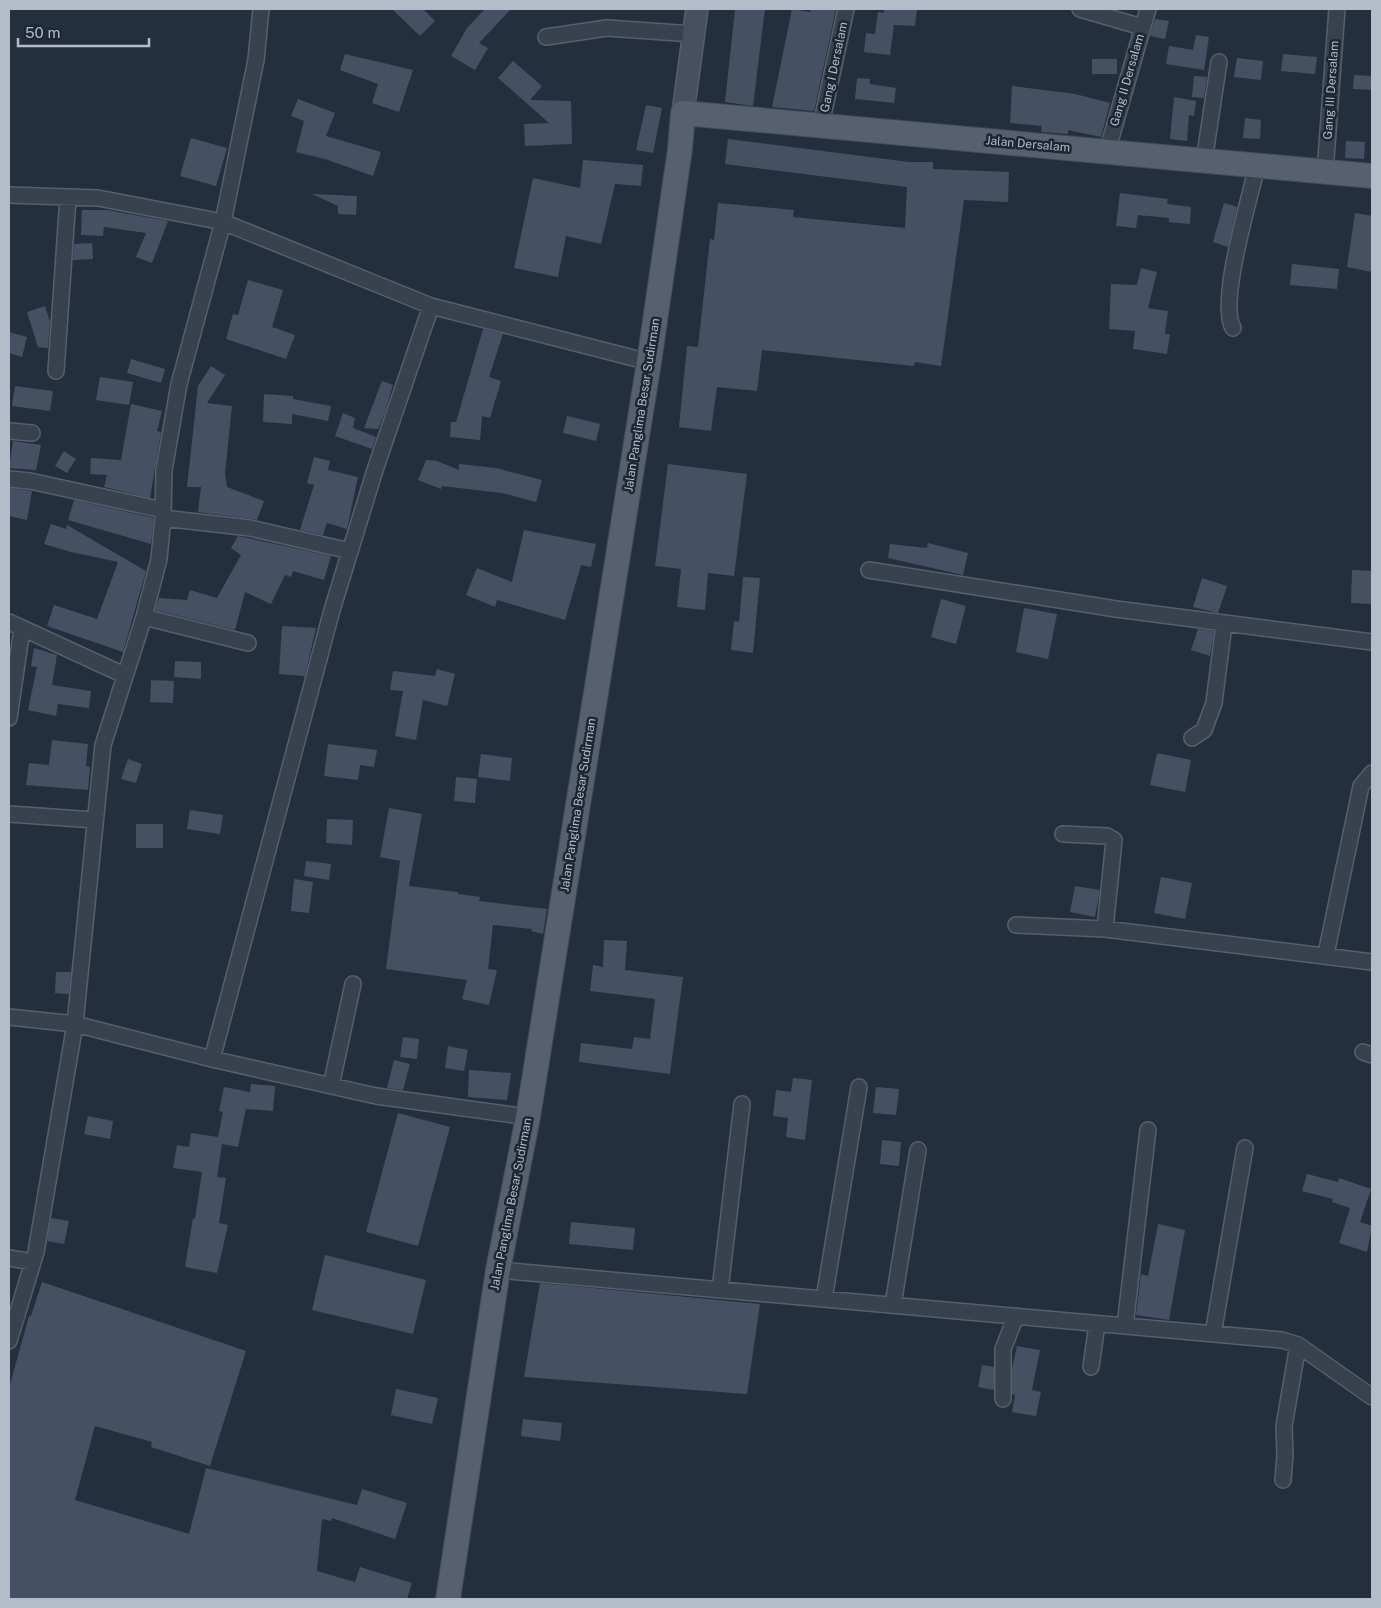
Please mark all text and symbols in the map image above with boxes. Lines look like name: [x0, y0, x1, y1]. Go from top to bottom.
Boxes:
scale bar: [18, 15, 149, 47]
street label: Gang I Dersalam: [818, 20, 850, 114]
text: 50 m: [25, 24, 60, 41]
street label: Gang II Dersalam: [1107, 32, 1147, 128]
street label: Gang III Dersalam: [1321, 40, 1341, 140]
street label: Jalan Dersalam: [985, 133, 1071, 155]
street label: Jalan Panglima Besar Sudirman: [621, 317, 663, 493]
street label: Jalan Panglima Besar Sudirman: [557, 717, 599, 893]
street label: Jalan Panglima Besar Sudirman: [487, 1116, 535, 1291]

